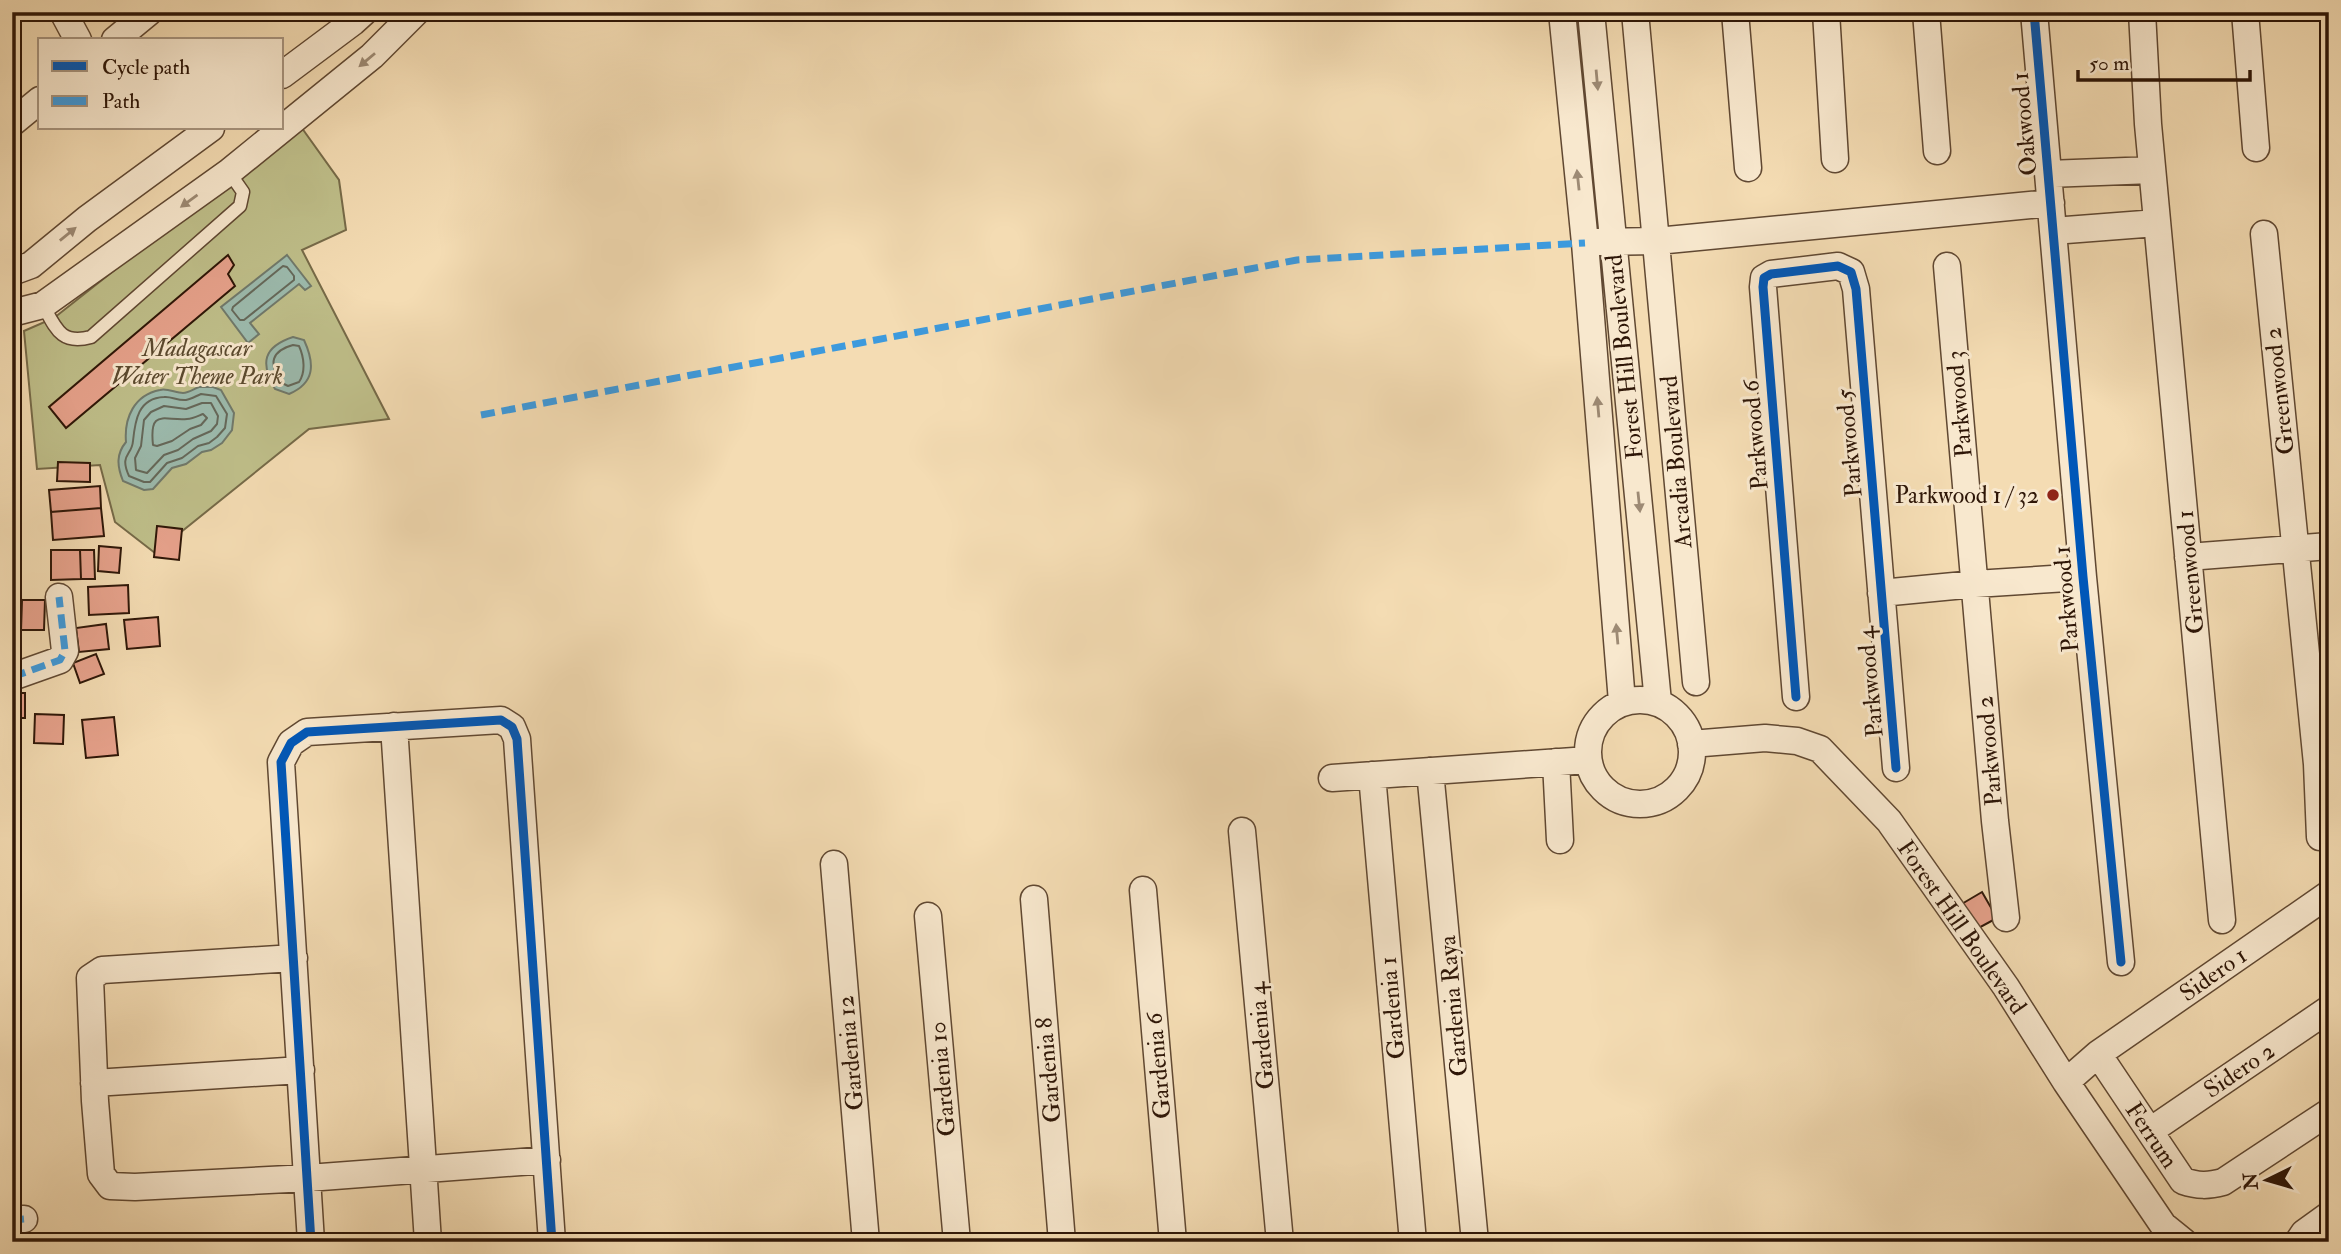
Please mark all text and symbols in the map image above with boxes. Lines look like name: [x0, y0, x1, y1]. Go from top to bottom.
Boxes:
legend: [38, 38, 284, 130]
scale bar: [2078, 38, 2250, 82]
text: 50 m: [2089, 50, 2130, 77]
one-way arrow: [358, 52, 375, 67]
text: Cycle path: [102, 54, 190, 81]
one-way arrow: [1592, 69, 1603, 91]
street label: Oakwood 1: [2005, 71, 2044, 177]
text: Path: [102, 88, 140, 115]
one-way arrow: [1573, 169, 1584, 191]
one-way arrow: [180, 194, 198, 208]
one-way arrow: [60, 227, 77, 242]
street label: Forest Hill Boulevard: [1598, 253, 1651, 461]
street label: Greenwood 2: [2257, 326, 2302, 456]
park label: Madagascar Water Theme Park: [111, 333, 283, 392]
street label: Parkwood 3: [1939, 349, 1980, 459]
street label: Arcadia Boulevard: [1653, 374, 1700, 551]
street label: Parkwood 6: [1735, 377, 1776, 491]
street label: Parkwood 5: [1829, 387, 1870, 498]
one-way arrow: [1592, 396, 1603, 418]
place label: Parkwood 1 / 32: [1895, 480, 2039, 511]
marker: Parkwood 1 / 32: [2045, 487, 2061, 503]
one-way arrow: [1633, 491, 1644, 513]
street label: Greenwood 1: [2170, 509, 2211, 635]
street label: Parkwood 1: [2046, 544, 2087, 653]
one-way arrow: [1611, 623, 1622, 645]
street label: Parkwood 4: [1850, 624, 1891, 739]
street label: Parkwood 2: [1969, 695, 2010, 807]
street label: Forest Hill Boulevard: [1890, 834, 2033, 1021]
street label: Gardenia Raya: [1432, 933, 1475, 1078]
street label: Sidero 1: [2174, 940, 2253, 1009]
street label: Gardenia 1: [1373, 955, 1412, 1061]
street label: Gardenia 4: [1241, 980, 1282, 1091]
street label: Gardenia 12: [830, 994, 871, 1112]
street label: Gardenia 6: [1138, 1010, 1179, 1120]
street label: Gardenia 8: [1028, 1016, 1069, 1124]
street label: Gardenia 10: [922, 1020, 963, 1138]
street label: Sidero 2: [2198, 1035, 2281, 1105]
street label: Ferrum: [2118, 1096, 2185, 1175]
north arrow: [2232, 1146, 2302, 1216]
text: N: [2238, 1171, 2264, 1192]

